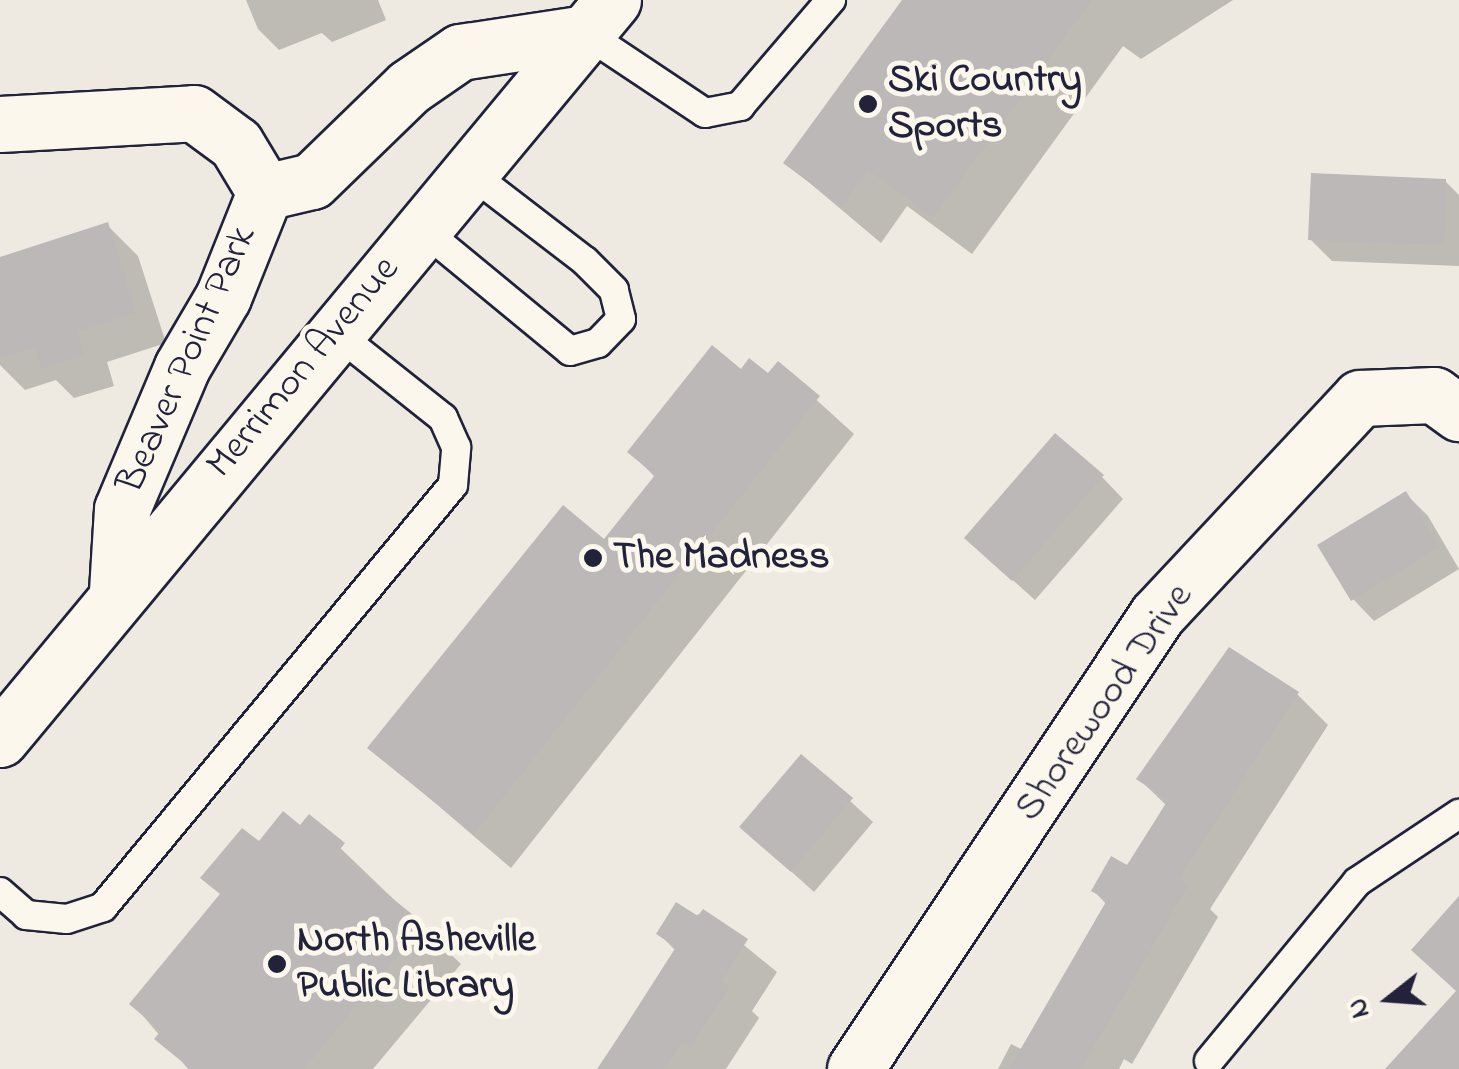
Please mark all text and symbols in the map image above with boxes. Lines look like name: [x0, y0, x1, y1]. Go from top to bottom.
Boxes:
place label: Ski Country Sports: [888, 57, 1082, 151]
marker: Ski Country Sports: [857, 93, 879, 115]
street label: Beaver Point Park: [108, 219, 268, 501]
street label: Merrimon Avenue: [197, 247, 411, 489]
place label: The Madness: [613, 534, 830, 582]
marker: The Madness: [582, 547, 604, 569]
street label: Shorewood Drive: [1005, 575, 1205, 831]
place label: North Asheville Public Library: [297, 917, 536, 1011]
north arrow: [1339, 949, 1439, 1049]
marker: North Asheville Public Library: [266, 953, 288, 975]
text: N: [1337, 993, 1382, 1023]

